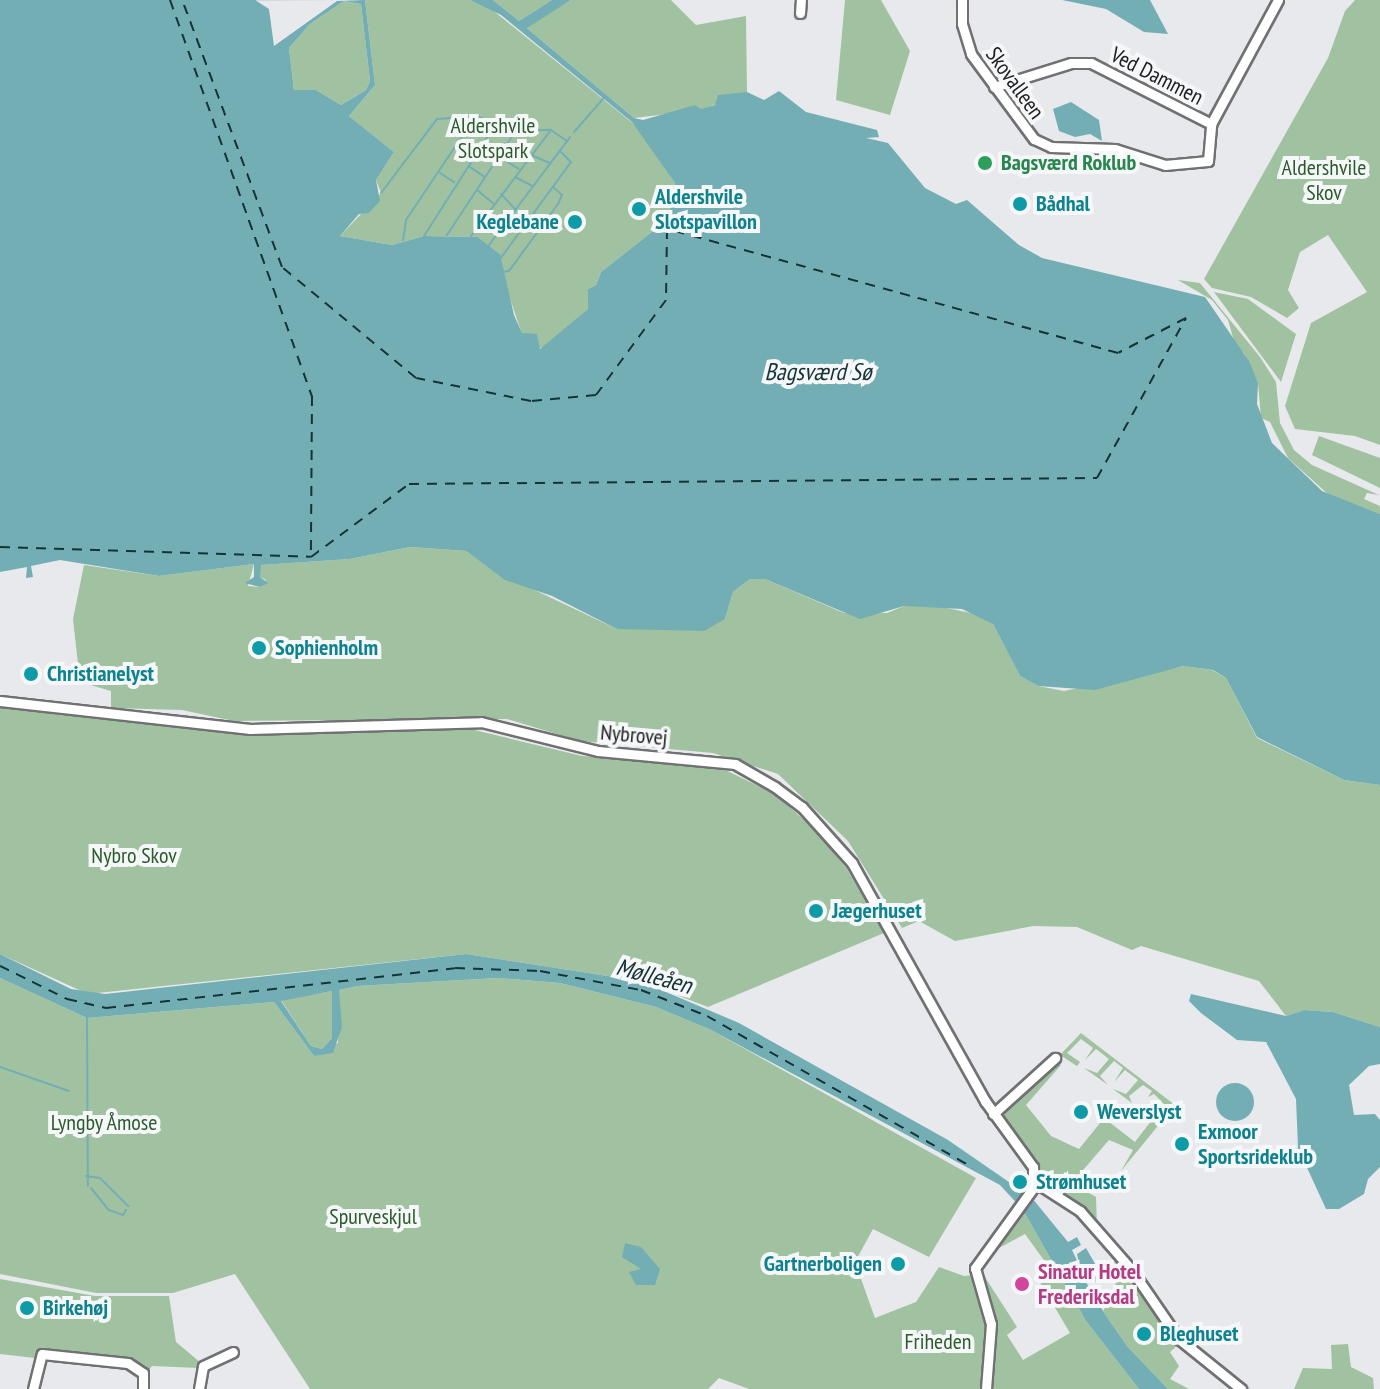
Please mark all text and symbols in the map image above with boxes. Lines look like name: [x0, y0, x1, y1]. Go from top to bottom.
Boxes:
street label: Skovalleen: [980, 42, 1050, 124]
street label: Ved Dammen: [1106, 42, 1208, 110]
park label: Aldershvile Slotspark: [451, 112, 535, 164]
place label: Bagsværd Roklub: [1001, 150, 1136, 176]
marker: Bagsværd Roklub: [976, 154, 994, 172]
park label: Aldershvile Skov: [1282, 154, 1366, 206]
place label: Aldershvile Slotspavillon: [655, 183, 757, 234]
place label: Bådhal: [1036, 191, 1090, 217]
marker: Bådhal: [1011, 195, 1029, 213]
marker: Aldershvile Slotspavillon: [630, 200, 648, 218]
place label: Keglebane: [476, 209, 559, 235]
marker: Keglebane: [566, 213, 584, 231]
water label: Bagsværd Sø: [765, 358, 871, 386]
place label: Sophienholm: [275, 635, 378, 661]
marker: Sophienholm: [250, 639, 268, 657]
place label: Christianelyst: [47, 661, 154, 687]
marker: Christianelyst: [22, 665, 40, 683]
street label: Nybrovej: [599, 719, 669, 751]
park label: Nybro Skov: [91, 843, 177, 869]
place label: Jægerhuset: [832, 898, 922, 924]
marker: Jægerhuset: [807, 902, 825, 920]
water label: Mølleåen: [613, 952, 695, 1000]
place label: Weverslyst: [1097, 1099, 1181, 1125]
marker: Weverslyst: [1072, 1103, 1090, 1121]
park label: Lyngby Åmose: [50, 1110, 158, 1136]
place label: Exmoor Sportsrideklub: [1198, 1118, 1313, 1170]
marker: Exmoor Sportsrideklub: [1173, 1135, 1191, 1153]
place label: Strømhuset: [1036, 1169, 1126, 1195]
marker: Strømhuset: [1011, 1173, 1029, 1191]
park label: Spurveskjul: [329, 1204, 417, 1230]
place label: Gartnerboligen: [764, 1251, 882, 1277]
marker: Gartnerboligen: [889, 1255, 907, 1273]
place label: Sinatur Hotel Frederiksdal: [1038, 1258, 1141, 1310]
marker: Sinatur Hotel Frederiksdal: [1013, 1275, 1031, 1293]
place label: Birkehøj: [43, 1295, 108, 1321]
marker: Birkehøj: [18, 1299, 36, 1317]
place label: Bleghuset: [1160, 1321, 1238, 1347]
marker: Bleghuset: [1135, 1325, 1153, 1343]
park label: Friheden: [905, 1329, 971, 1355]

